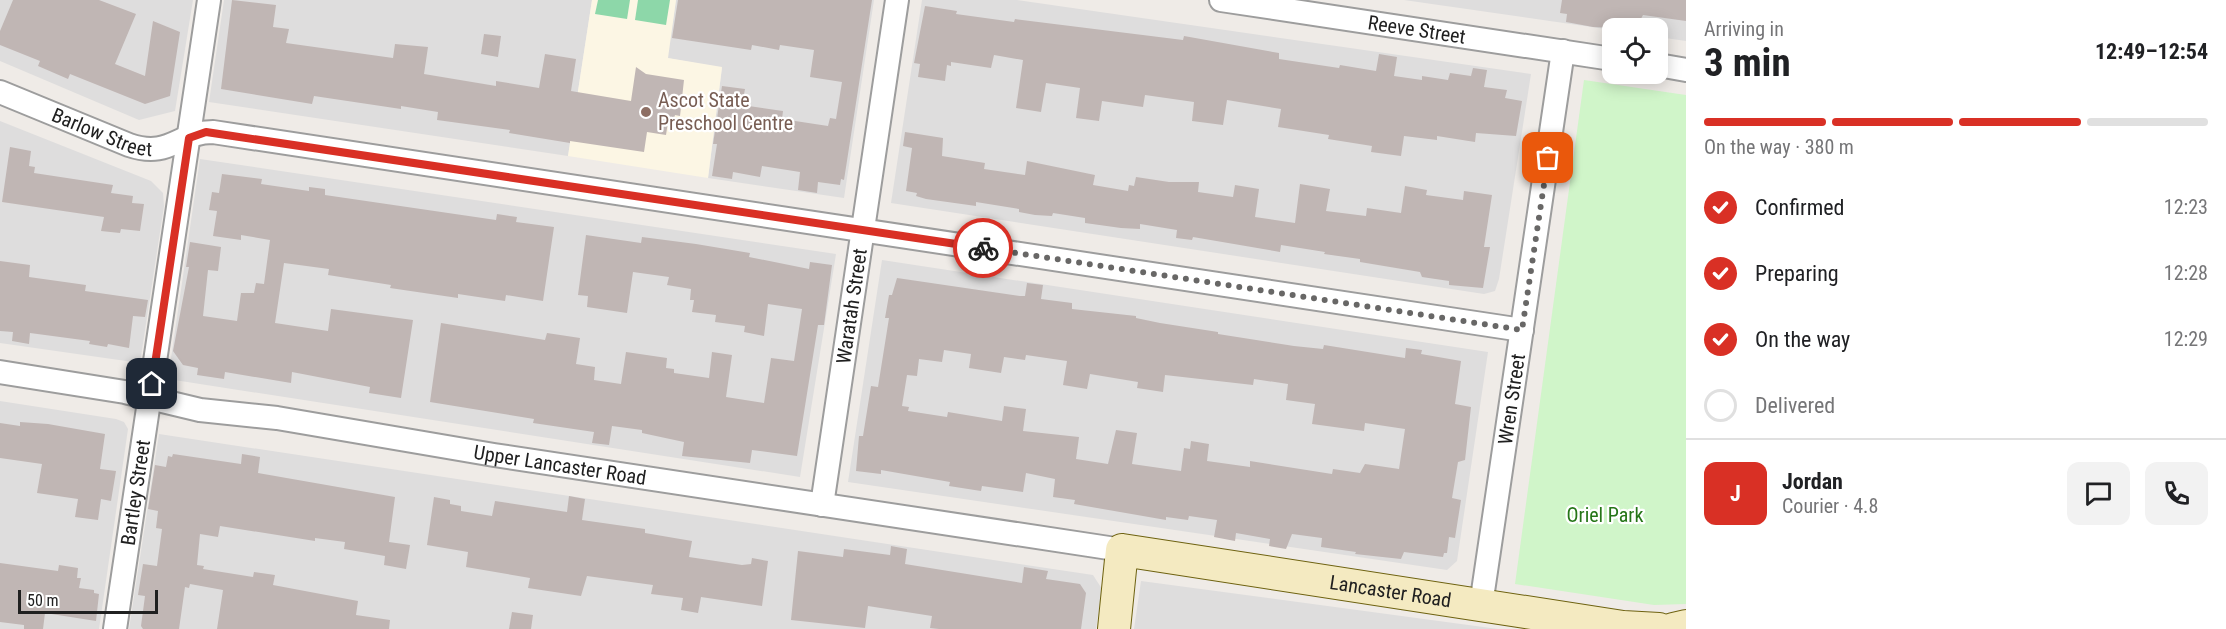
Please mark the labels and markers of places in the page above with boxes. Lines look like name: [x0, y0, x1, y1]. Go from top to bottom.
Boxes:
place label: Ascot State Preschool Centre: [658, 88, 793, 135]
marker: Ascot State Preschool Centre: [639, 105, 653, 119]
pin: [1522, 132, 1573, 183]
pin: [126, 358, 177, 409]

